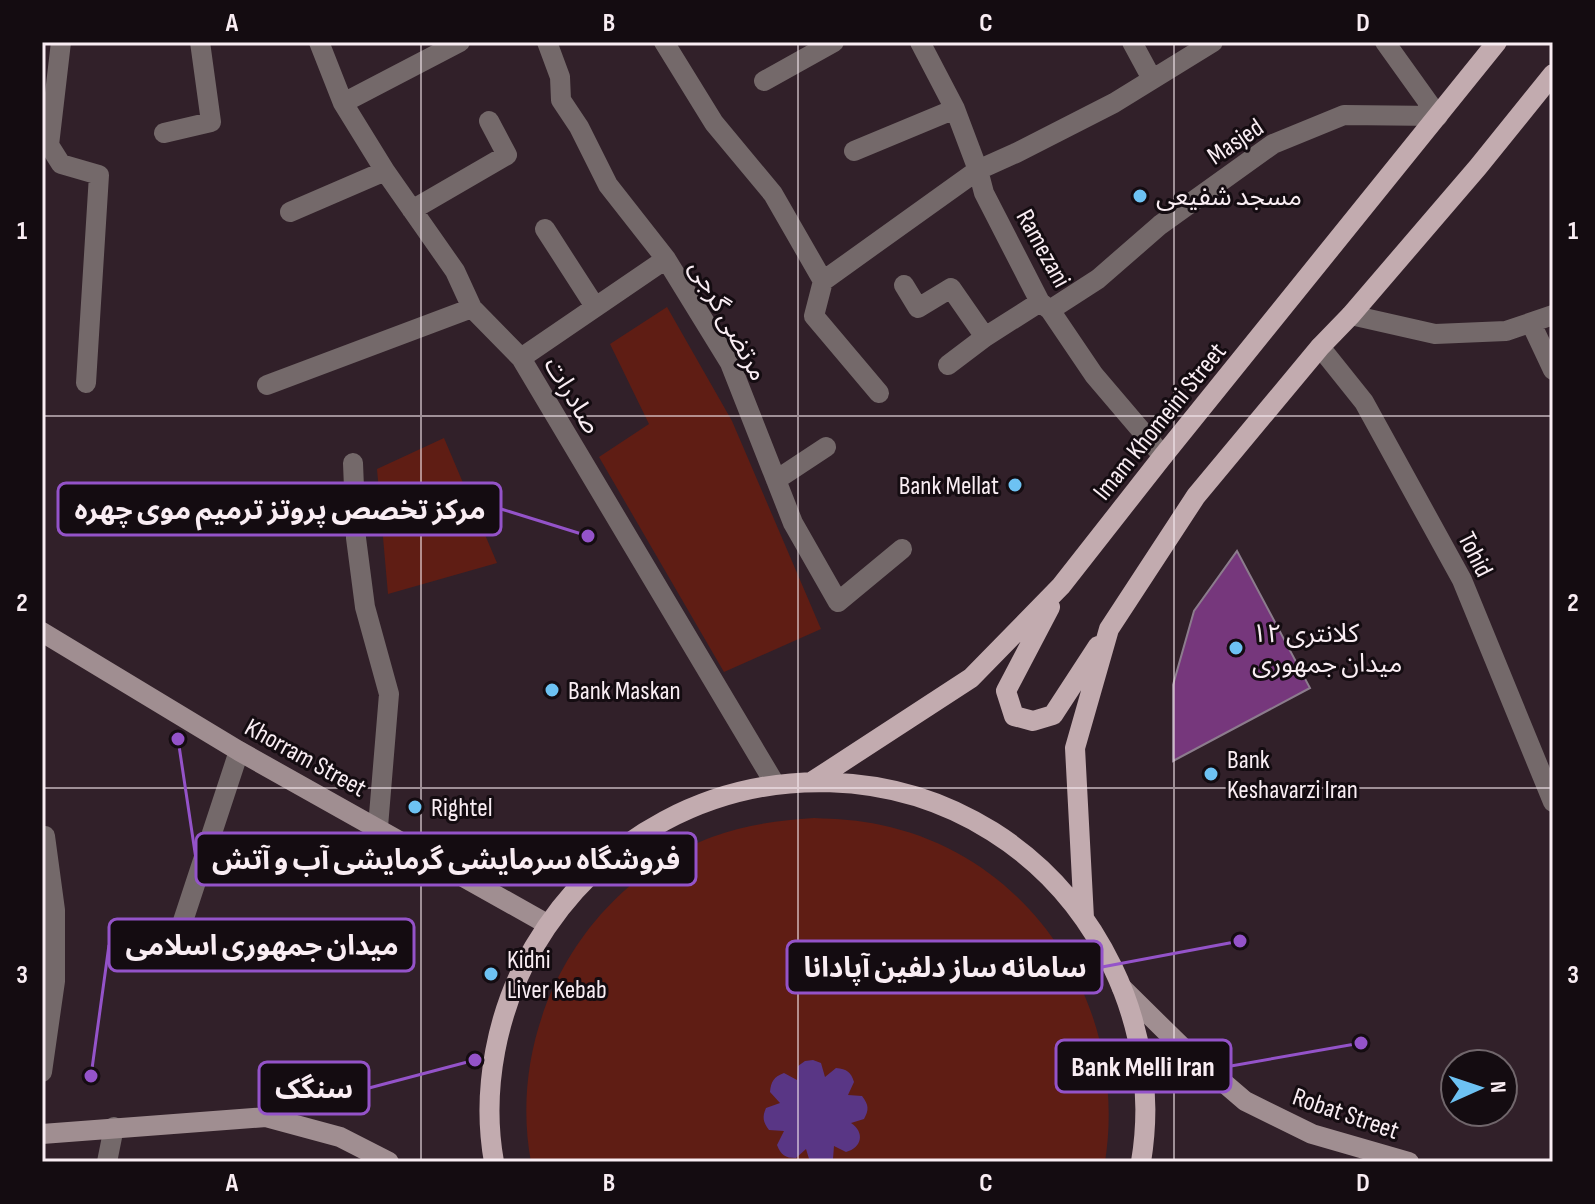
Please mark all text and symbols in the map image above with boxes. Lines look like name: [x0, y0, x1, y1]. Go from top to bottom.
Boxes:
text: A: [225, 8, 239, 39]
text: B: [603, 8, 615, 39]
text: C: [979, 8, 993, 39]
text: D: [1356, 8, 1370, 39]
street label: Masjed: [1202, 112, 1270, 172]
place label: مسجد شفیعی: [1156, 182, 1302, 213]
marker: مسجد شفیعی: [1131, 187, 1149, 205]
street label: Ramezani: [1009, 204, 1077, 293]
text: 1: [17, 216, 27, 247]
text: 1: [1568, 216, 1578, 247]
street label: مرتضی گرجی: [682, 255, 774, 387]
street label: Imam Khomeini Street: [1087, 337, 1233, 507]
street label: صادرات: [537, 352, 607, 440]
place label: Bank Mellat: [899, 471, 999, 502]
marker: Bank Mellat: [1006, 476, 1024, 494]
callout: مرکز تخصص پروتز ترمیم موی چهره: [58, 483, 501, 535]
text: مرکز تخصص پروتز ترمیم موی چهره: [74, 494, 486, 531]
street label: Tohid: [1450, 527, 1499, 582]
text: 2: [16, 588, 28, 619]
text: 2: [1567, 588, 1579, 619]
place label: کلانتری ۱۲ میدان جمهوری: [1252, 619, 1402, 680]
marker: کلانتری ۱۲ میدان جمهوری: [1227, 639, 1245, 657]
place label: Bank Maskan: [568, 676, 681, 707]
marker: Bank Maskan: [543, 681, 561, 699]
street label: Khorram Street: [239, 712, 371, 804]
place label: Bank Keshavarzi Iran: [1227, 745, 1358, 806]
marker: Bank Keshavarzi Iran: [1202, 765, 1220, 783]
place label: Rightel: [431, 793, 493, 824]
marker: Rightel: [406, 798, 424, 816]
callout: فروشگاه سرمایشی گرمایشی آب و آتش: [196, 833, 696, 885]
text: فروشگاه سرمایشی گرمایشی آب و آتش: [212, 844, 680, 877]
callout: میدان جمهوری اسلامی: [109, 919, 414, 971]
text: میدان جمهوری اسلامی: [125, 930, 399, 963]
callout: سامانه ساز دلفین آپادانا: [787, 941, 1102, 993]
place label: Kidni Liver Kebab: [507, 945, 607, 1006]
text: سامانه ساز دلفین آپادانا: [803, 952, 1087, 986]
text: 3: [16, 960, 28, 991]
text: 3: [1567, 960, 1579, 991]
marker: Kidni Liver Kebab: [482, 965, 500, 983]
callout: Bank Melli Iran: [1056, 1040, 1231, 1092]
north arrow: [1439, 1048, 1519, 1128]
text: Bank Melli Iran: [1071, 1051, 1215, 1084]
callout: سنگک: [259, 1062, 369, 1114]
text: سنگک: [275, 1073, 353, 1106]
text: N: [1484, 1080, 1511, 1094]
street label: Robat Street: [1288, 1082, 1403, 1147]
text: A: [225, 1168, 239, 1199]
text: B: [603, 1168, 615, 1199]
text: C: [979, 1168, 993, 1199]
text: D: [1356, 1168, 1370, 1199]

